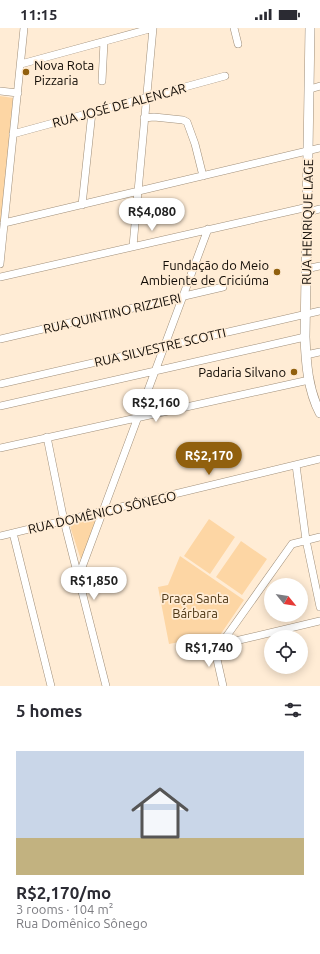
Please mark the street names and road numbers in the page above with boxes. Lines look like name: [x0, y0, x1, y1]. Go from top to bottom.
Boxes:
street label: RUA JOSÉ DE ALENCAR: [50, 79, 187, 130]
street label: RUA HENRIQUE LAGE: [299, 159, 316, 285]
street label: RUA QUINTINO RIZZIERI: [42, 290, 183, 337]
street label: RUA SILVESTRE SCOTTI: [93, 325, 227, 369]
street label: RUA DOMÊNICO SÔNEGO: [27, 488, 177, 536]

